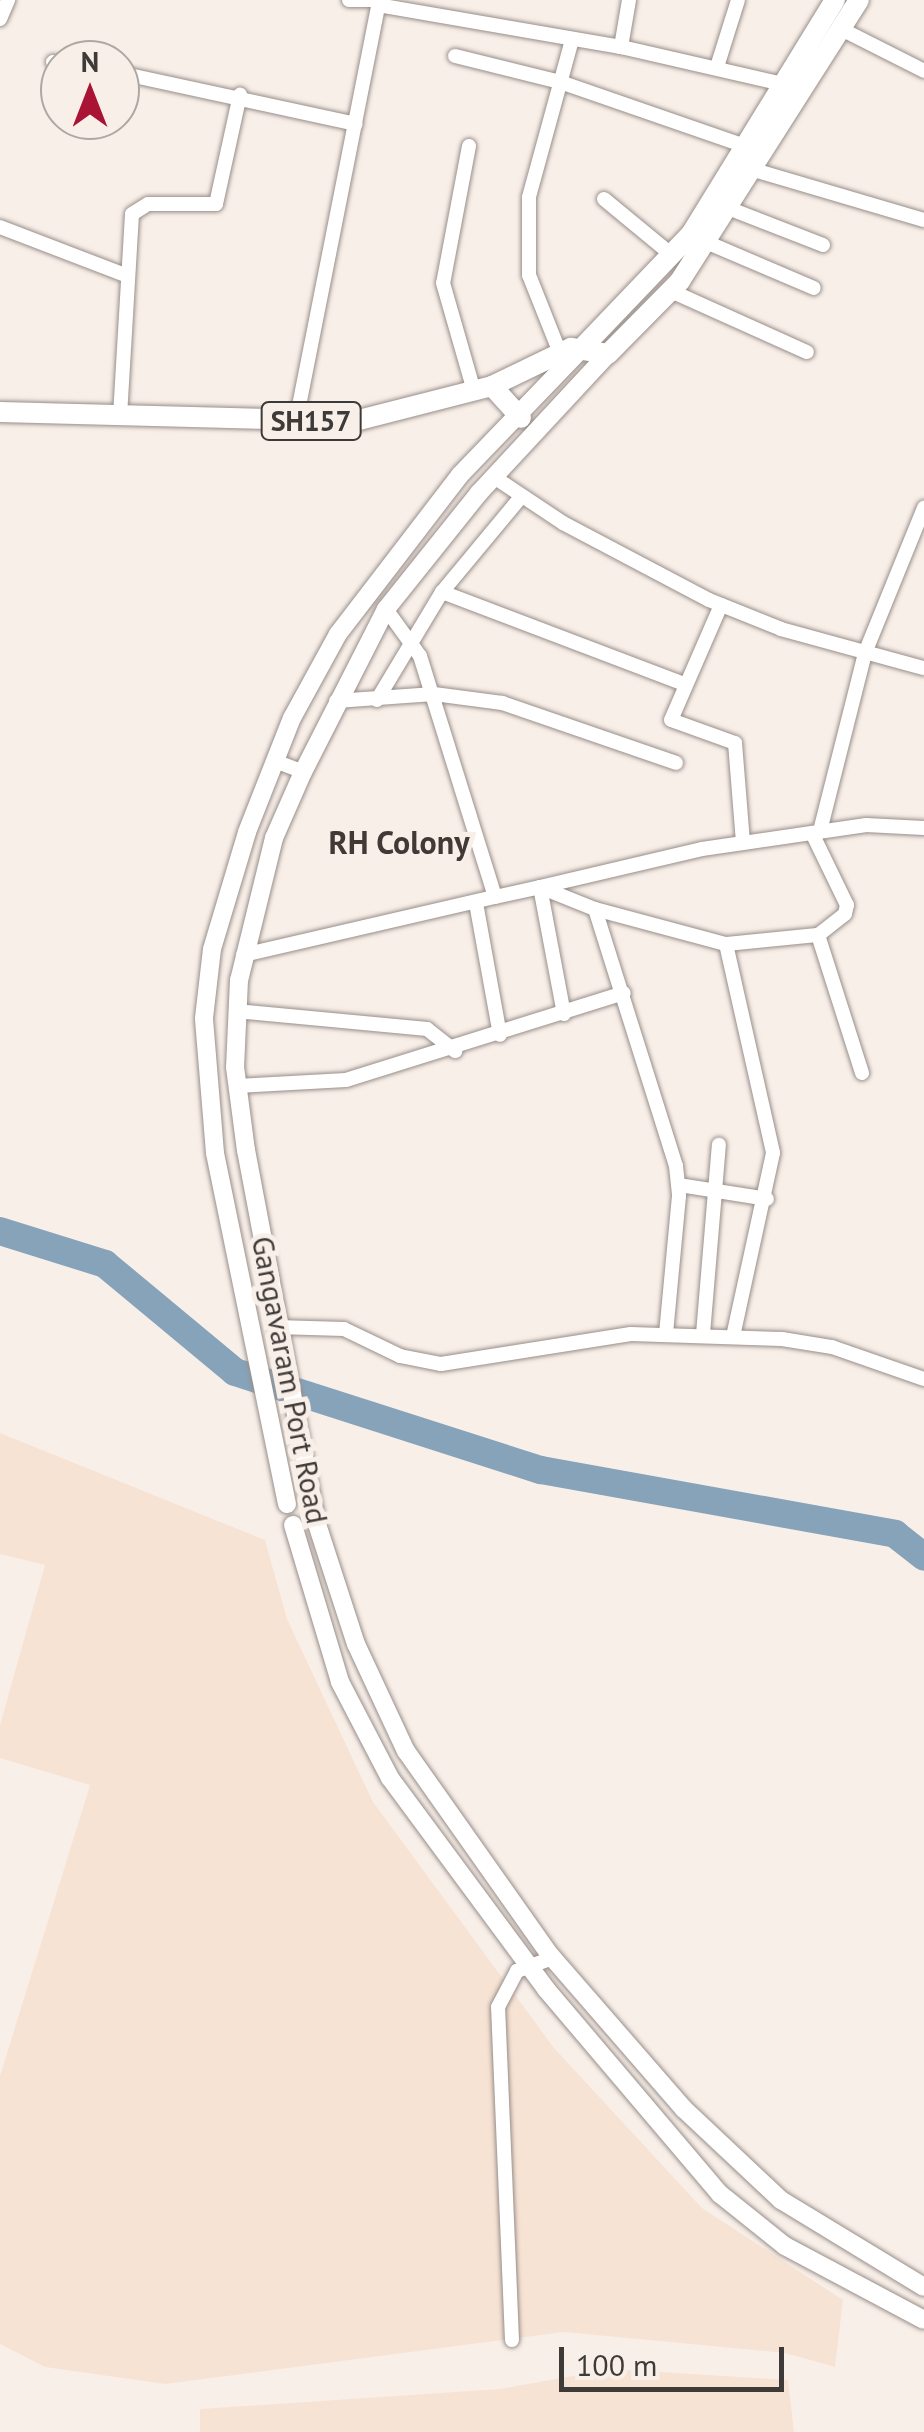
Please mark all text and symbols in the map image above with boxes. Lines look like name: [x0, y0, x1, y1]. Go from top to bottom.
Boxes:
north arrow: [40, 40, 140, 140]
text: N: [81, 43, 99, 80]
road number: SH157: [258, 398, 364, 444]
district label: RH Colony: [328, 823, 470, 861]
street label: Gangavaram Port Road: [244, 1233, 336, 1527]
scale bar: [564, 2327, 789, 2389]
text: 100 m: [576, 2345, 657, 2384]

